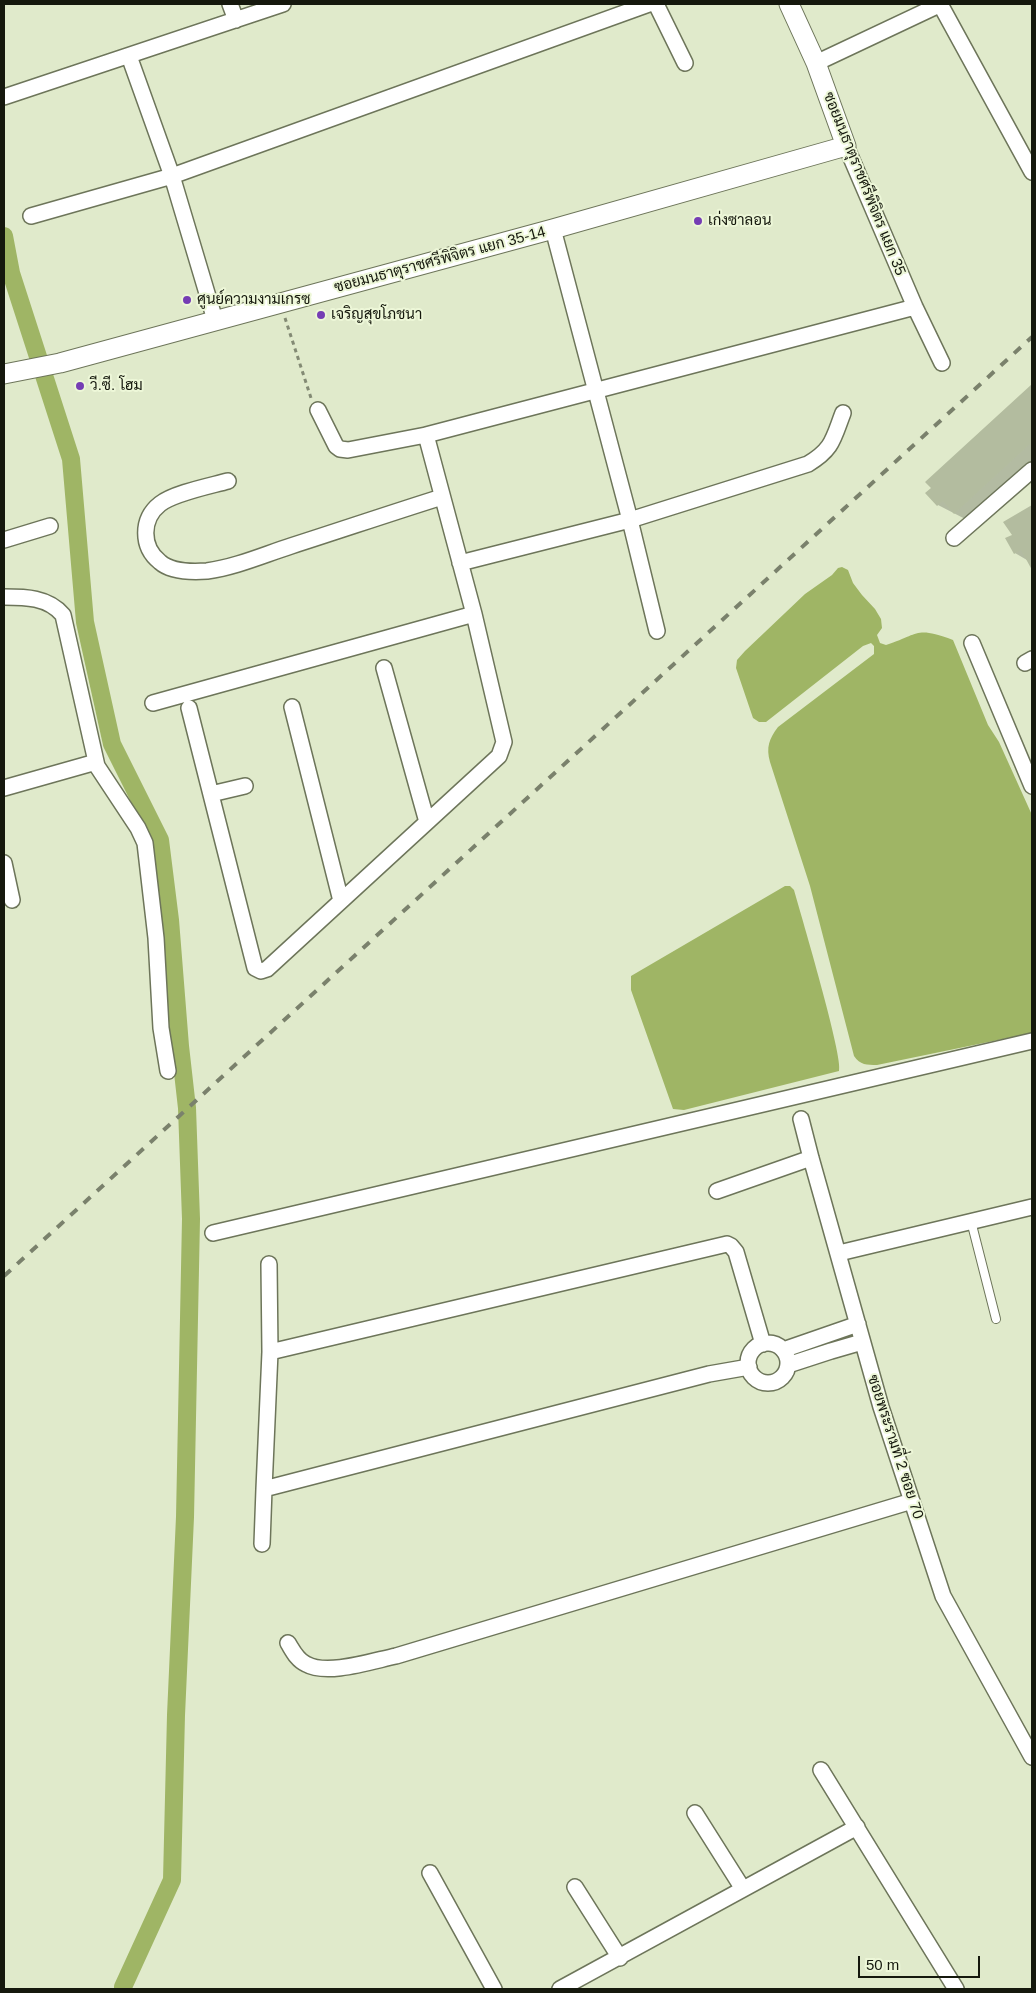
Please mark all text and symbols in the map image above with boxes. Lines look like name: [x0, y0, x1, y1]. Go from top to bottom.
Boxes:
street label: ซอยมนธาตุราชศรีพิจิตร แยก 35: [819, 90, 909, 278]
place label: เก่งซาลอน: [708, 212, 772, 230]
marker: เก่งซาลอน: [692, 215, 704, 227]
street label: ซอยมนธาตุราชศรีพิจิตร แยก 35-14: [332, 223, 548, 297]
place label: ศูนย์ความงามเกรซ: [197, 291, 310, 309]
marker: ศูนย์ความงามเกรซ: [181, 294, 193, 306]
place label: เจริญสุขโภชนา: [331, 306, 422, 324]
marker: เจริญสุขโภชนา: [315, 309, 327, 321]
place label: วี.ซี. โฮม: [90, 377, 143, 395]
marker: วี.ซี. โฮม: [74, 380, 86, 392]
street label: ซอยพระรามที่ 2 ซอย 70: [863, 1373, 927, 1521]
scale bar: [861, 1946, 984, 1978]
text: 50 m: [866, 1956, 899, 1973]

